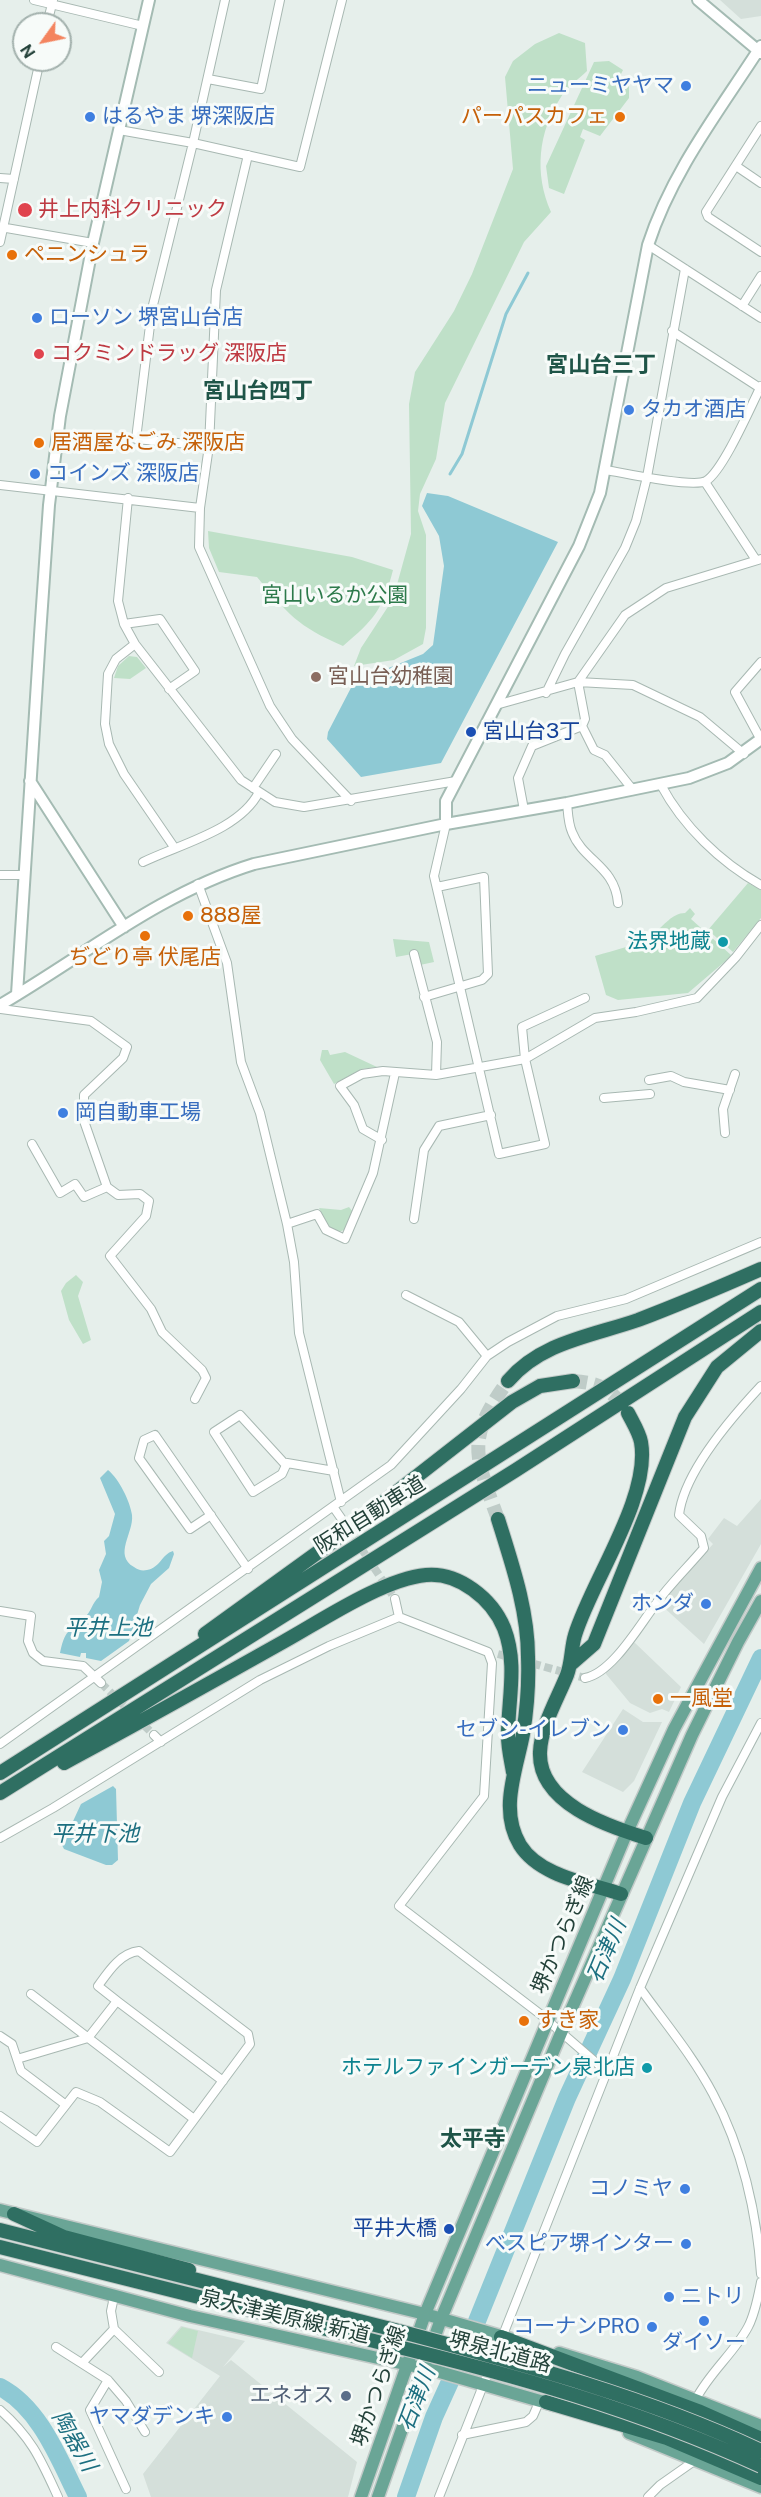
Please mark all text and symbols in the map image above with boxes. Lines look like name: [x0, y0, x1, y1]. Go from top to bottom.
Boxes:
north arrow: [12, 12, 72, 72]
text: N: [17, 41, 40, 61]
place label: ニューミヤヤマ: [527, 73, 674, 99]
marker: ニューミヤヤマ: [679, 79, 693, 93]
place label: はるやま 堺深阪店: [102, 104, 275, 130]
place label: パーパスカフェ: [461, 104, 608, 130]
marker: はるやま 堺深阪店: [83, 110, 97, 124]
marker: パーパスカフェ: [613, 110, 627, 124]
place label: 井上内科クリニック: [38, 197, 227, 223]
marker: 井上内科クリニック: [16, 201, 34, 219]
place label: ペニンシュラ: [24, 242, 150, 268]
marker: ペニンシュラ: [5, 248, 19, 262]
place label: ローソン 堺宮山台店: [49, 305, 243, 331]
marker: ローソン 堺宮山台店: [30, 311, 44, 325]
place label: コクミンドラッグ 深阪店: [51, 341, 287, 367]
marker: コクミンドラッグ 深阪店: [32, 347, 46, 361]
district label: 宮山台三丁: [546, 352, 656, 378]
district label: 宮山台四丁: [203, 378, 313, 404]
place label: タカオ酒店: [641, 397, 746, 423]
marker: タカオ酒店: [622, 403, 636, 417]
place label: 居酒屋なごみ 深阪店: [51, 430, 245, 456]
marker: 居酒屋なごみ 深阪店: [32, 436, 46, 450]
place label: コインズ 深阪店: [47, 461, 199, 487]
marker: コインズ 深阪店: [28, 467, 42, 481]
park label: 宮山いるか公園: [262, 583, 408, 609]
place label: 宮山台幼稚園: [328, 664, 454, 690]
marker: 宮山台幼稚園: [309, 670, 323, 684]
place label: 宮山台3丁: [483, 719, 580, 745]
marker: 宮山台3丁: [464, 725, 478, 739]
place label: 888屋: [200, 903, 262, 929]
marker: 888屋: [181, 909, 195, 923]
marker: ぢどり亭 伏尾店: [138, 929, 152, 943]
place label: 法界地蔵: [627, 929, 711, 955]
marker: 法界地蔵: [716, 935, 730, 949]
place label: ぢどり亭 伏尾店: [69, 945, 221, 971]
place label: 岡自動車工場: [75, 1100, 201, 1126]
marker: 岡自動車工場: [56, 1106, 70, 1120]
street label: 阪和自動車道: [310, 1471, 430, 1559]
place label: ホンダ: [631, 1591, 694, 1617]
marker: ホンダ: [699, 1597, 713, 1611]
water label: 平井上池: [64, 1615, 152, 1641]
place label: 一風堂: [670, 1686, 733, 1712]
marker: 一風堂: [651, 1692, 665, 1706]
place label: セブン-イレブン: [456, 1717, 611, 1743]
marker: セブン-イレブン: [616, 1723, 630, 1737]
water label: 平井下池: [51, 1821, 139, 1847]
street label: 堺かつらぎ線: [527, 1872, 599, 1998]
water label: 石津川: [582, 1915, 632, 1987]
place label: すき家: [536, 2008, 599, 2034]
marker: すき家: [517, 2014, 531, 2028]
place label: ホテルファインガーデン泉北店: [341, 2055, 635, 2081]
marker: ホテルファインガーデン泉北店: [640, 2061, 654, 2075]
district label: 太平寺: [440, 2126, 506, 2152]
place label: コノミヤ: [589, 2176, 673, 2202]
marker: コノミヤ: [678, 2182, 692, 2196]
place label: 平井大橋: [353, 2216, 437, 2242]
marker: 平井大橋: [442, 2222, 456, 2236]
place label: べスピア堺インター: [485, 2231, 674, 2257]
marker: べスピア堺インター: [679, 2237, 693, 2251]
place label: ニトリ: [681, 2284, 744, 2310]
street label: 泉大津美原線 新道: [198, 2285, 372, 2349]
marker: ニトリ: [662, 2290, 676, 2304]
place label: コーナンPRO: [513, 2314, 640, 2340]
marker: ダイソー: [697, 2314, 711, 2328]
marker: コーナンPRO: [645, 2320, 659, 2334]
street label: 堺かつらぎ線: [347, 2322, 411, 2450]
street label: 堺泉北道路: [446, 2326, 554, 2378]
place label: ダイソー: [662, 2330, 746, 2356]
water label: 石津川: [393, 2363, 441, 2435]
place label: エネオス: [250, 2383, 334, 2409]
marker: エネオス: [339, 2389, 353, 2403]
place label: ヤマダデンキ: [89, 2404, 215, 2430]
water label: 陶器川: [46, 2406, 102, 2476]
marker: ヤマダデンキ: [220, 2410, 234, 2424]

